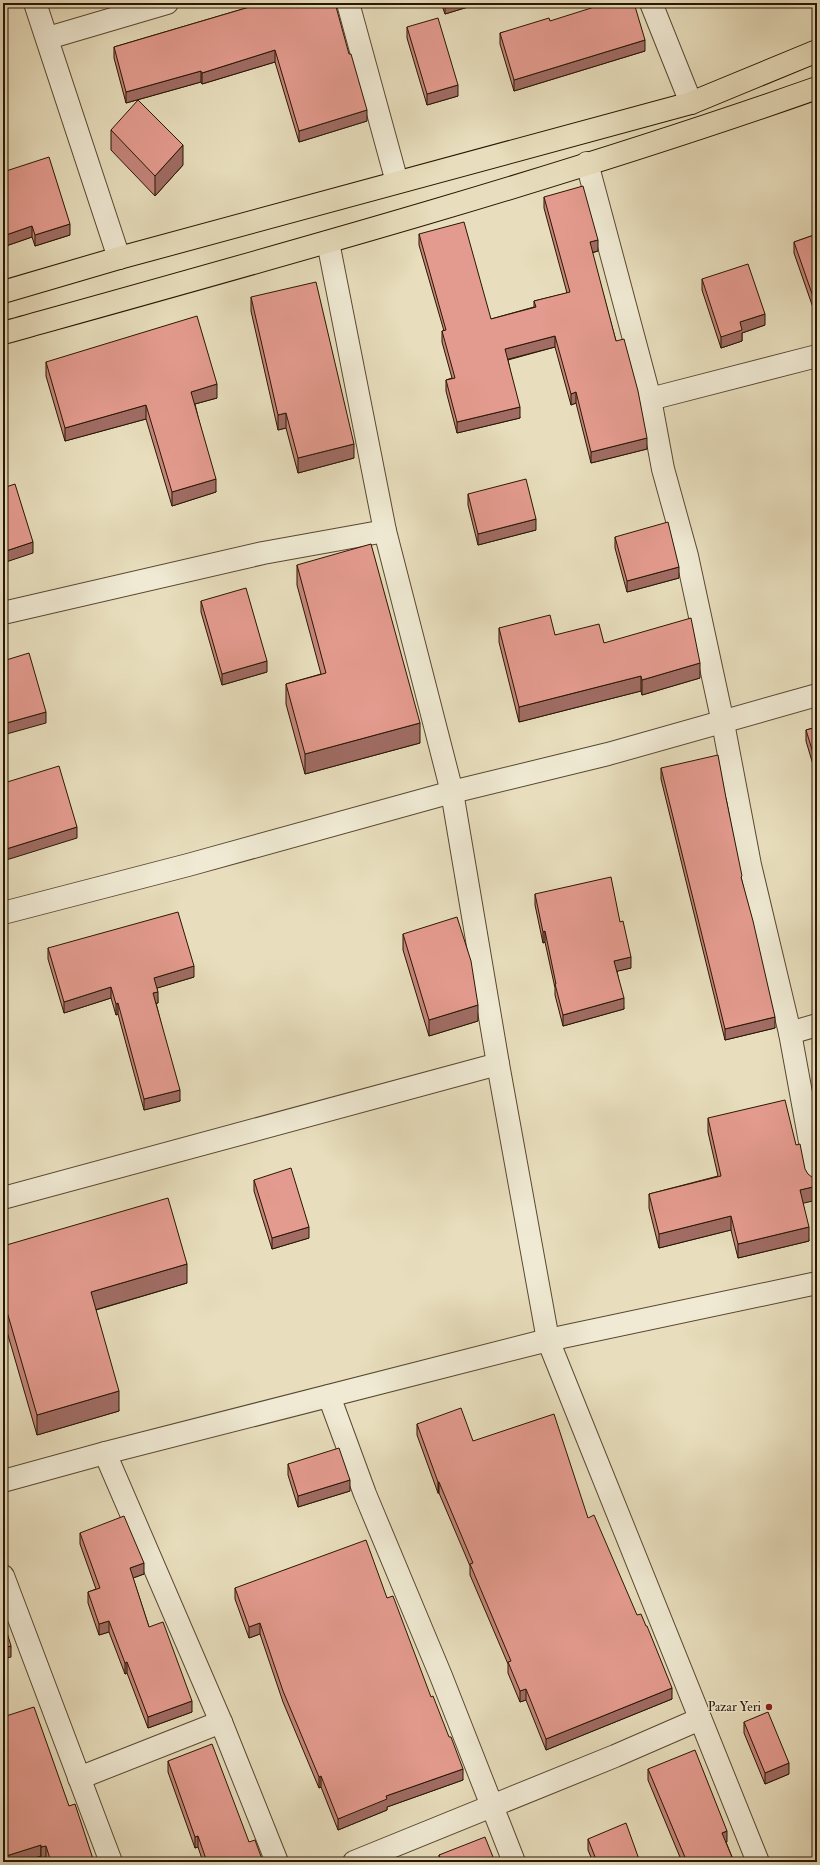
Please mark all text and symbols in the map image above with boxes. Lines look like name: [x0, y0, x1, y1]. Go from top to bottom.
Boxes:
place label: Pazar Yeri: [708, 1699, 762, 1715]
marker: Pazar Yeri: [764, 1702, 774, 1712]

